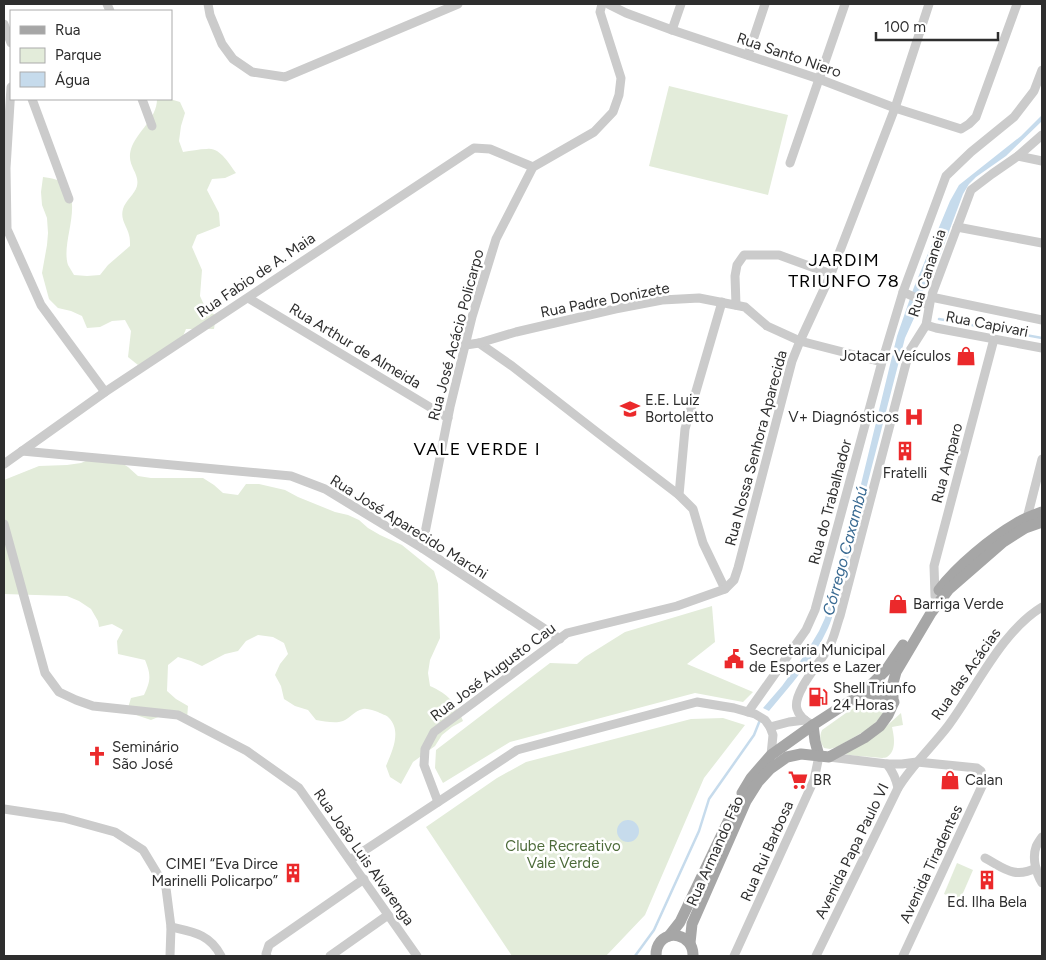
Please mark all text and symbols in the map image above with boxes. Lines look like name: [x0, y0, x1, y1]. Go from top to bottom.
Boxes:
legend: [10, 10, 172, 100]
scale bar: [876, 10, 998, 42]
text: 100 m: [884, 18, 926, 36]
text: Rua: [55, 21, 80, 39]
street label: Rua Santo Niero: [734, 29, 844, 81]
text: Parque: [55, 46, 102, 64]
text: Água: [55, 71, 90, 89]
street label: Rua Cananeia: [904, 227, 950, 319]
street label: Rua Fabio de A. Maia: [193, 229, 319, 321]
street label: Rua José Acácio Policarpo: [424, 247, 488, 423]
district label: JARDIM TRIUNFO 78: [788, 249, 900, 292]
street label: Rua Padre Donizete: [539, 279, 671, 321]
street label: Rua Arthur de Almeida: [286, 300, 424, 392]
street label: Rua Capivari: [944, 307, 1030, 341]
shop icon: Jotacar Veículos: [955, 345, 977, 367]
place label: Jotacar Veículos: [840, 347, 951, 365]
street label: Rua Nossa Senhora Aparecida: [721, 348, 791, 548]
place label: E.E. Luiz Bortoletto: [645, 391, 714, 426]
school or university icon: E.E. Luiz Bortoletto: [619, 398, 641, 420]
hospital icon: V+ Diagnósticos: [903, 406, 925, 428]
place label: V+ Diagnósticos: [788, 408, 899, 426]
street label: Rua Amparo: [928, 421, 966, 505]
street label: Rua do Trabalhador: [805, 437, 855, 567]
district label: VALE VERDE I: [413, 438, 541, 460]
building icon: Fratelli: [894, 440, 916, 462]
place label: Fratelli: [883, 464, 927, 482]
street label: Rua José Aparecido Marchi: [327, 471, 491, 583]
water label: Córrego Caxambú: [819, 484, 871, 618]
shop icon: Barriga Verde: [887, 593, 909, 615]
place label: Barriga Verde: [913, 595, 1004, 613]
street label: Rua José Augusto Cau: [427, 619, 559, 725]
street label: Rua das Acácias: [928, 624, 1004, 724]
place label: Secretaria Municipal de Esportes e Lazer: [749, 641, 885, 676]
public building icon: Secretaria Municipal de Esportes e Lazer: [723, 648, 745, 670]
place label: Shell Triunfo 24 Horas: [833, 679, 916, 714]
fuel station icon: Shell Triunfo 24 Horas: [807, 686, 829, 708]
place label: Seminário São José: [112, 738, 179, 773]
church icon: Seminário São José: [86, 745, 108, 767]
supermarket icon: BR: [787, 769, 809, 791]
shop icon: Calan: [939, 769, 961, 791]
place label: BR: [813, 771, 832, 789]
place label: Calan: [965, 771, 1003, 789]
street label: Avenida Papa Paulo VI: [811, 780, 893, 922]
street label: Rua João Luis Alvarenga: [310, 785, 418, 929]
street label: Rua Armando Fão: [683, 793, 747, 909]
street label: Rua Rui Barbosa: [737, 798, 797, 904]
street label: Avenida Tiradentes: [896, 802, 966, 926]
park label: Clube Recreativo Vale Verde: [505, 837, 621, 872]
place label: CIMEI “Eva Dirce Marinelli Policarpo”: [151, 855, 278, 890]
building icon: CIMEI “Eva Dirce Marinelli Policarpo”: [282, 862, 304, 884]
building icon: Ed. Ilha Bela: [976, 869, 998, 891]
place label: Ed. Ilha Bela: [947, 893, 1027, 911]

